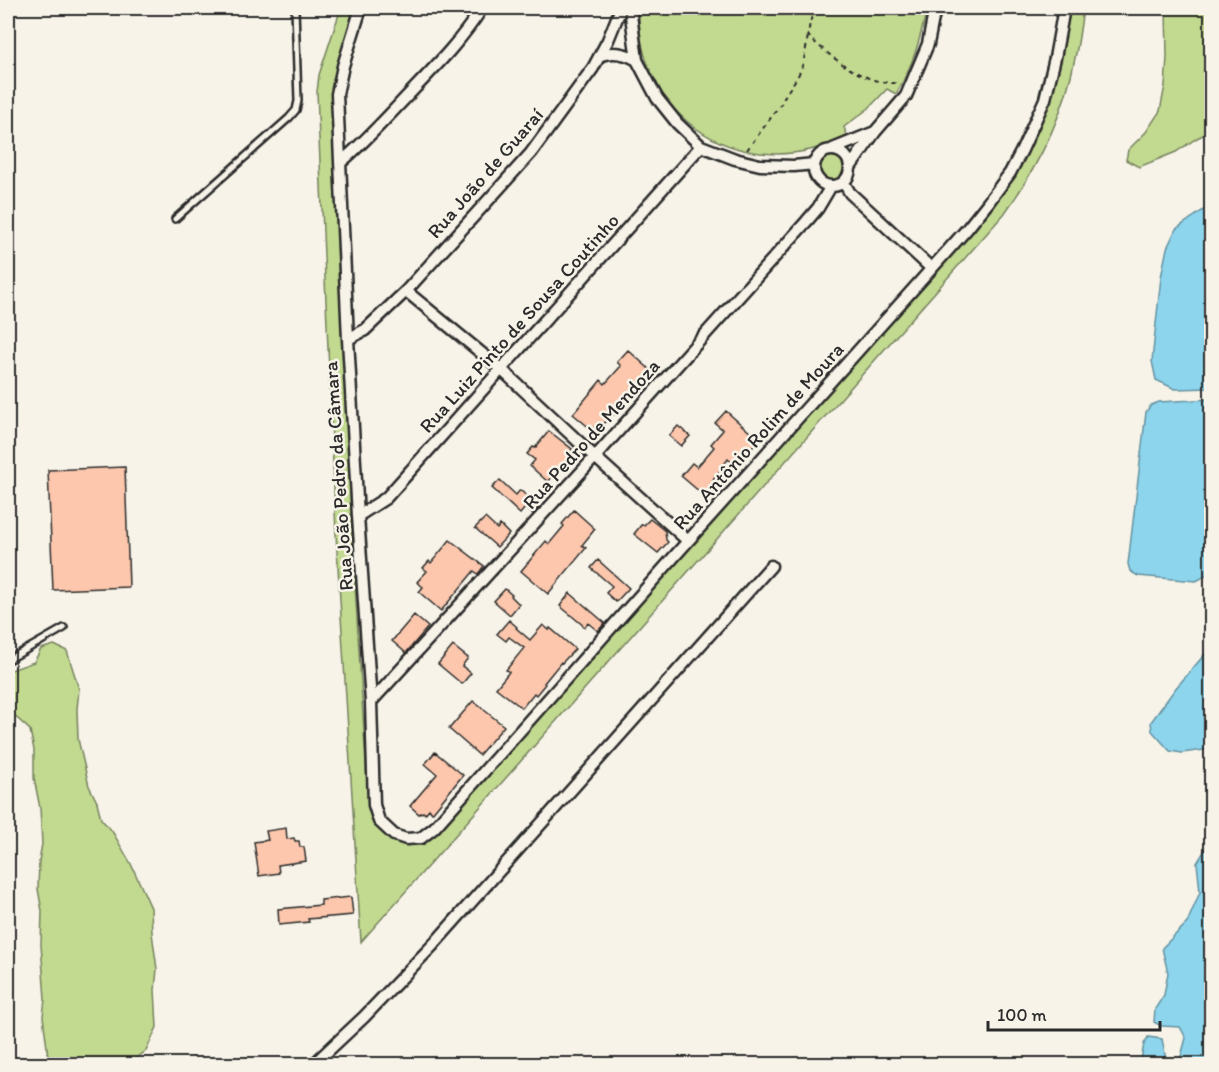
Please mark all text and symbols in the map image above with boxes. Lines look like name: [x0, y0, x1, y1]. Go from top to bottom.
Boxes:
street label: Rua João de Guaraí: [422, 103, 548, 243]
street label: Rua Luiz Pinto de Sousa Coutinho: [414, 208, 624, 438]
street label: Rua Antônio Rolim de Moura: [668, 337, 849, 535]
street label: Rua Pedro de Mendoza: [517, 354, 665, 514]
street label: Rua João Pedro da Câmara: [318, 360, 358, 592]
scale bar: [988, 994, 1160, 1032]
text: 100 m: [997, 1004, 1047, 1026]

